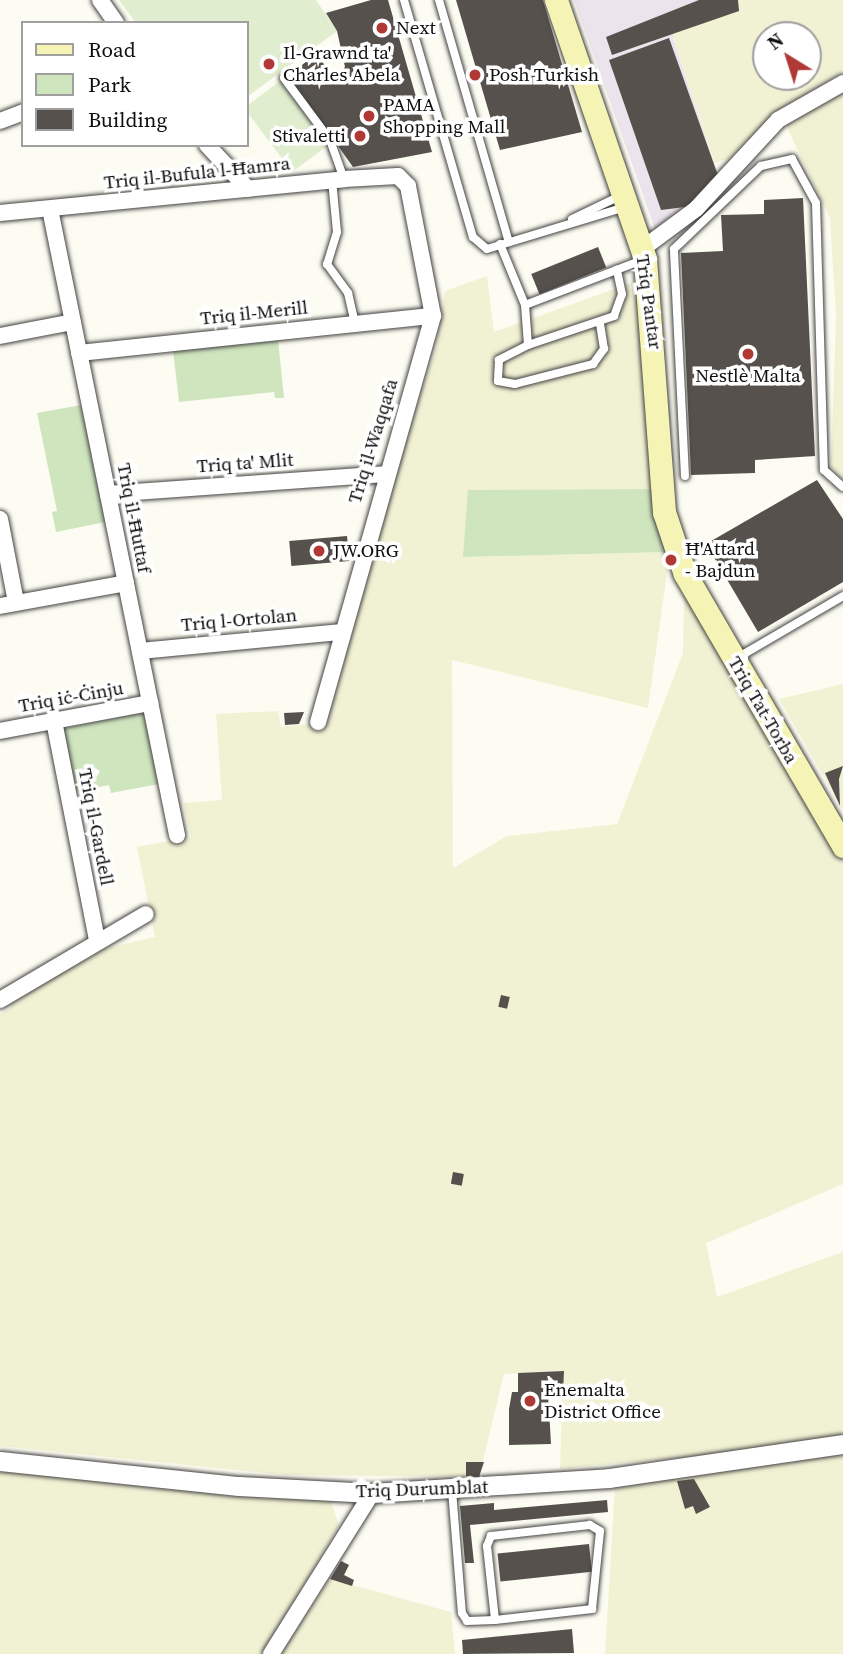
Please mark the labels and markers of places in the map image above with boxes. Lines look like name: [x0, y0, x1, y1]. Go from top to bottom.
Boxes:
place label: Next: [396, 17, 436, 39]
marker: Next: [374, 20, 390, 36]
place label: Il-Grawnd ta' Charles Abela: [283, 42, 400, 86]
marker: Il-Grawnd ta' Charles Abela: [261, 56, 277, 72]
place label: Posh Turkish: [489, 64, 600, 86]
marker: Posh Turkish: [467, 67, 483, 83]
place label: PAMA Shopping Mall: [383, 94, 505, 138]
marker: PAMA Shopping Mall: [361, 108, 377, 124]
place label: Stivaletti: [272, 125, 346, 147]
marker: Stivaletti: [352, 128, 368, 144]
marker: Nestlè Malta: [740, 346, 756, 362]
place label: Nestlè Malta: [695, 365, 801, 387]
place label: Ħ'Attard - Bajdun: [685, 538, 755, 582]
place label: JW.ORG: [333, 540, 399, 562]
marker: JW.ORG: [311, 543, 327, 559]
marker: Ħ'Attard - Bajdun: [663, 552, 679, 568]
place label: Enemalta District Office: [544, 1379, 661, 1423]
marker: Enemalta District Office: [522, 1393, 538, 1409]

